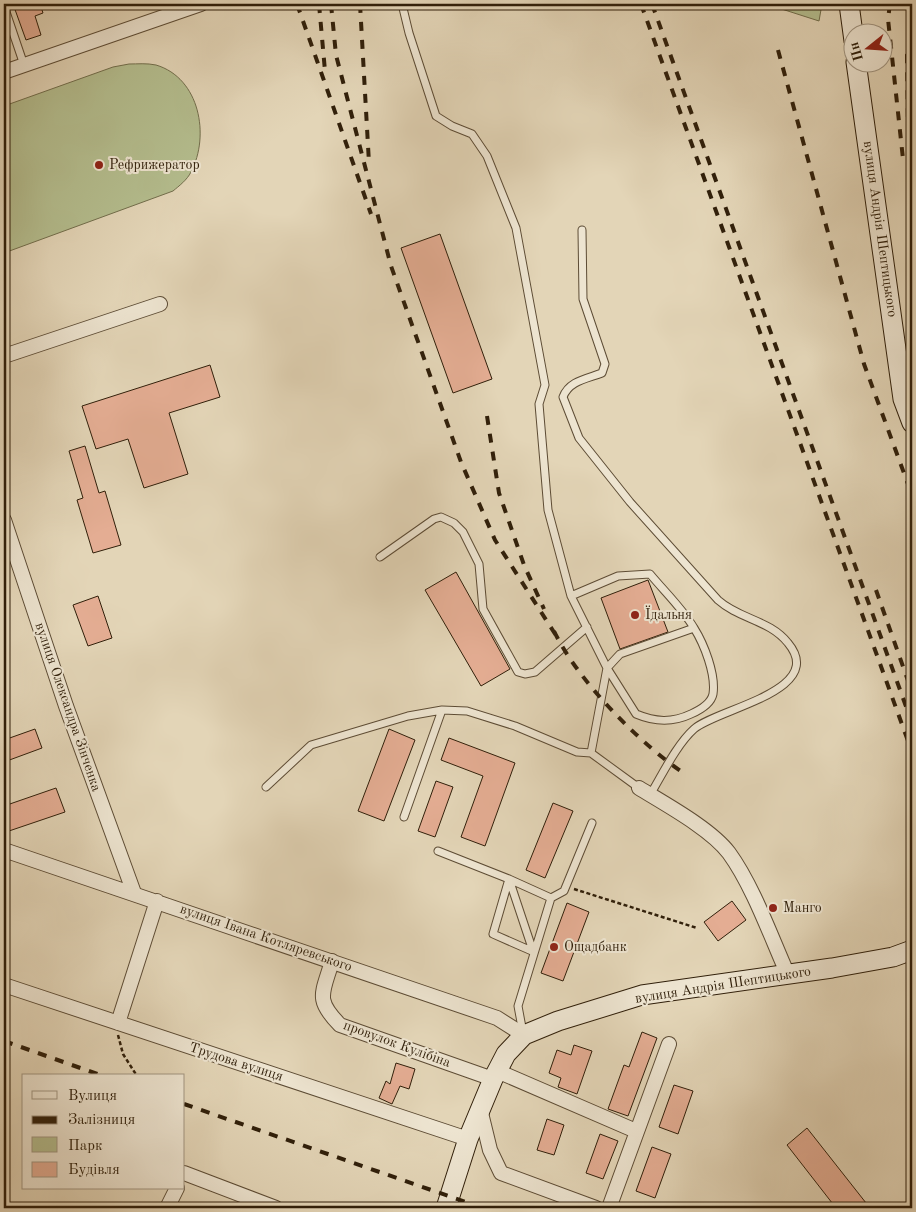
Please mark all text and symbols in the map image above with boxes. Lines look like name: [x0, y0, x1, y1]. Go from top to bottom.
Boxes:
north arrow: [844, 22, 894, 72]
text: Пн: [847, 40, 866, 63]
street label: вулиця Андрія Шептицького: [861, 140, 899, 318]
place label: Рефрижератор: [109, 158, 200, 173]
marker: Рефрижератор: [93, 159, 105, 171]
place label: Їдальня: [645, 605, 692, 622]
marker: Їдальня: [629, 609, 641, 621]
street label: вулиця Олександра Зінченка: [32, 621, 104, 793]
place label: Манго: [783, 901, 822, 915]
street label: вулиця Івана Котляревського: [178, 902, 354, 974]
marker: Манго: [767, 902, 779, 914]
place label: Ощадбанк: [564, 940, 627, 954]
marker: Ощадбанк: [548, 941, 560, 953]
street label: вулиця Андрія Шептицького: [634, 964, 812, 1006]
street label: провулок Кулібіна: [341, 1018, 453, 1070]
street label: Трудова вулиця: [187, 1040, 285, 1084]
legend: [22, 1074, 185, 1190]
text: Вулиця: [68, 1089, 117, 1104]
text: Залізниця: [68, 1113, 135, 1128]
text: Парк: [68, 1139, 103, 1154]
text: Будівля: [68, 1163, 120, 1178]

